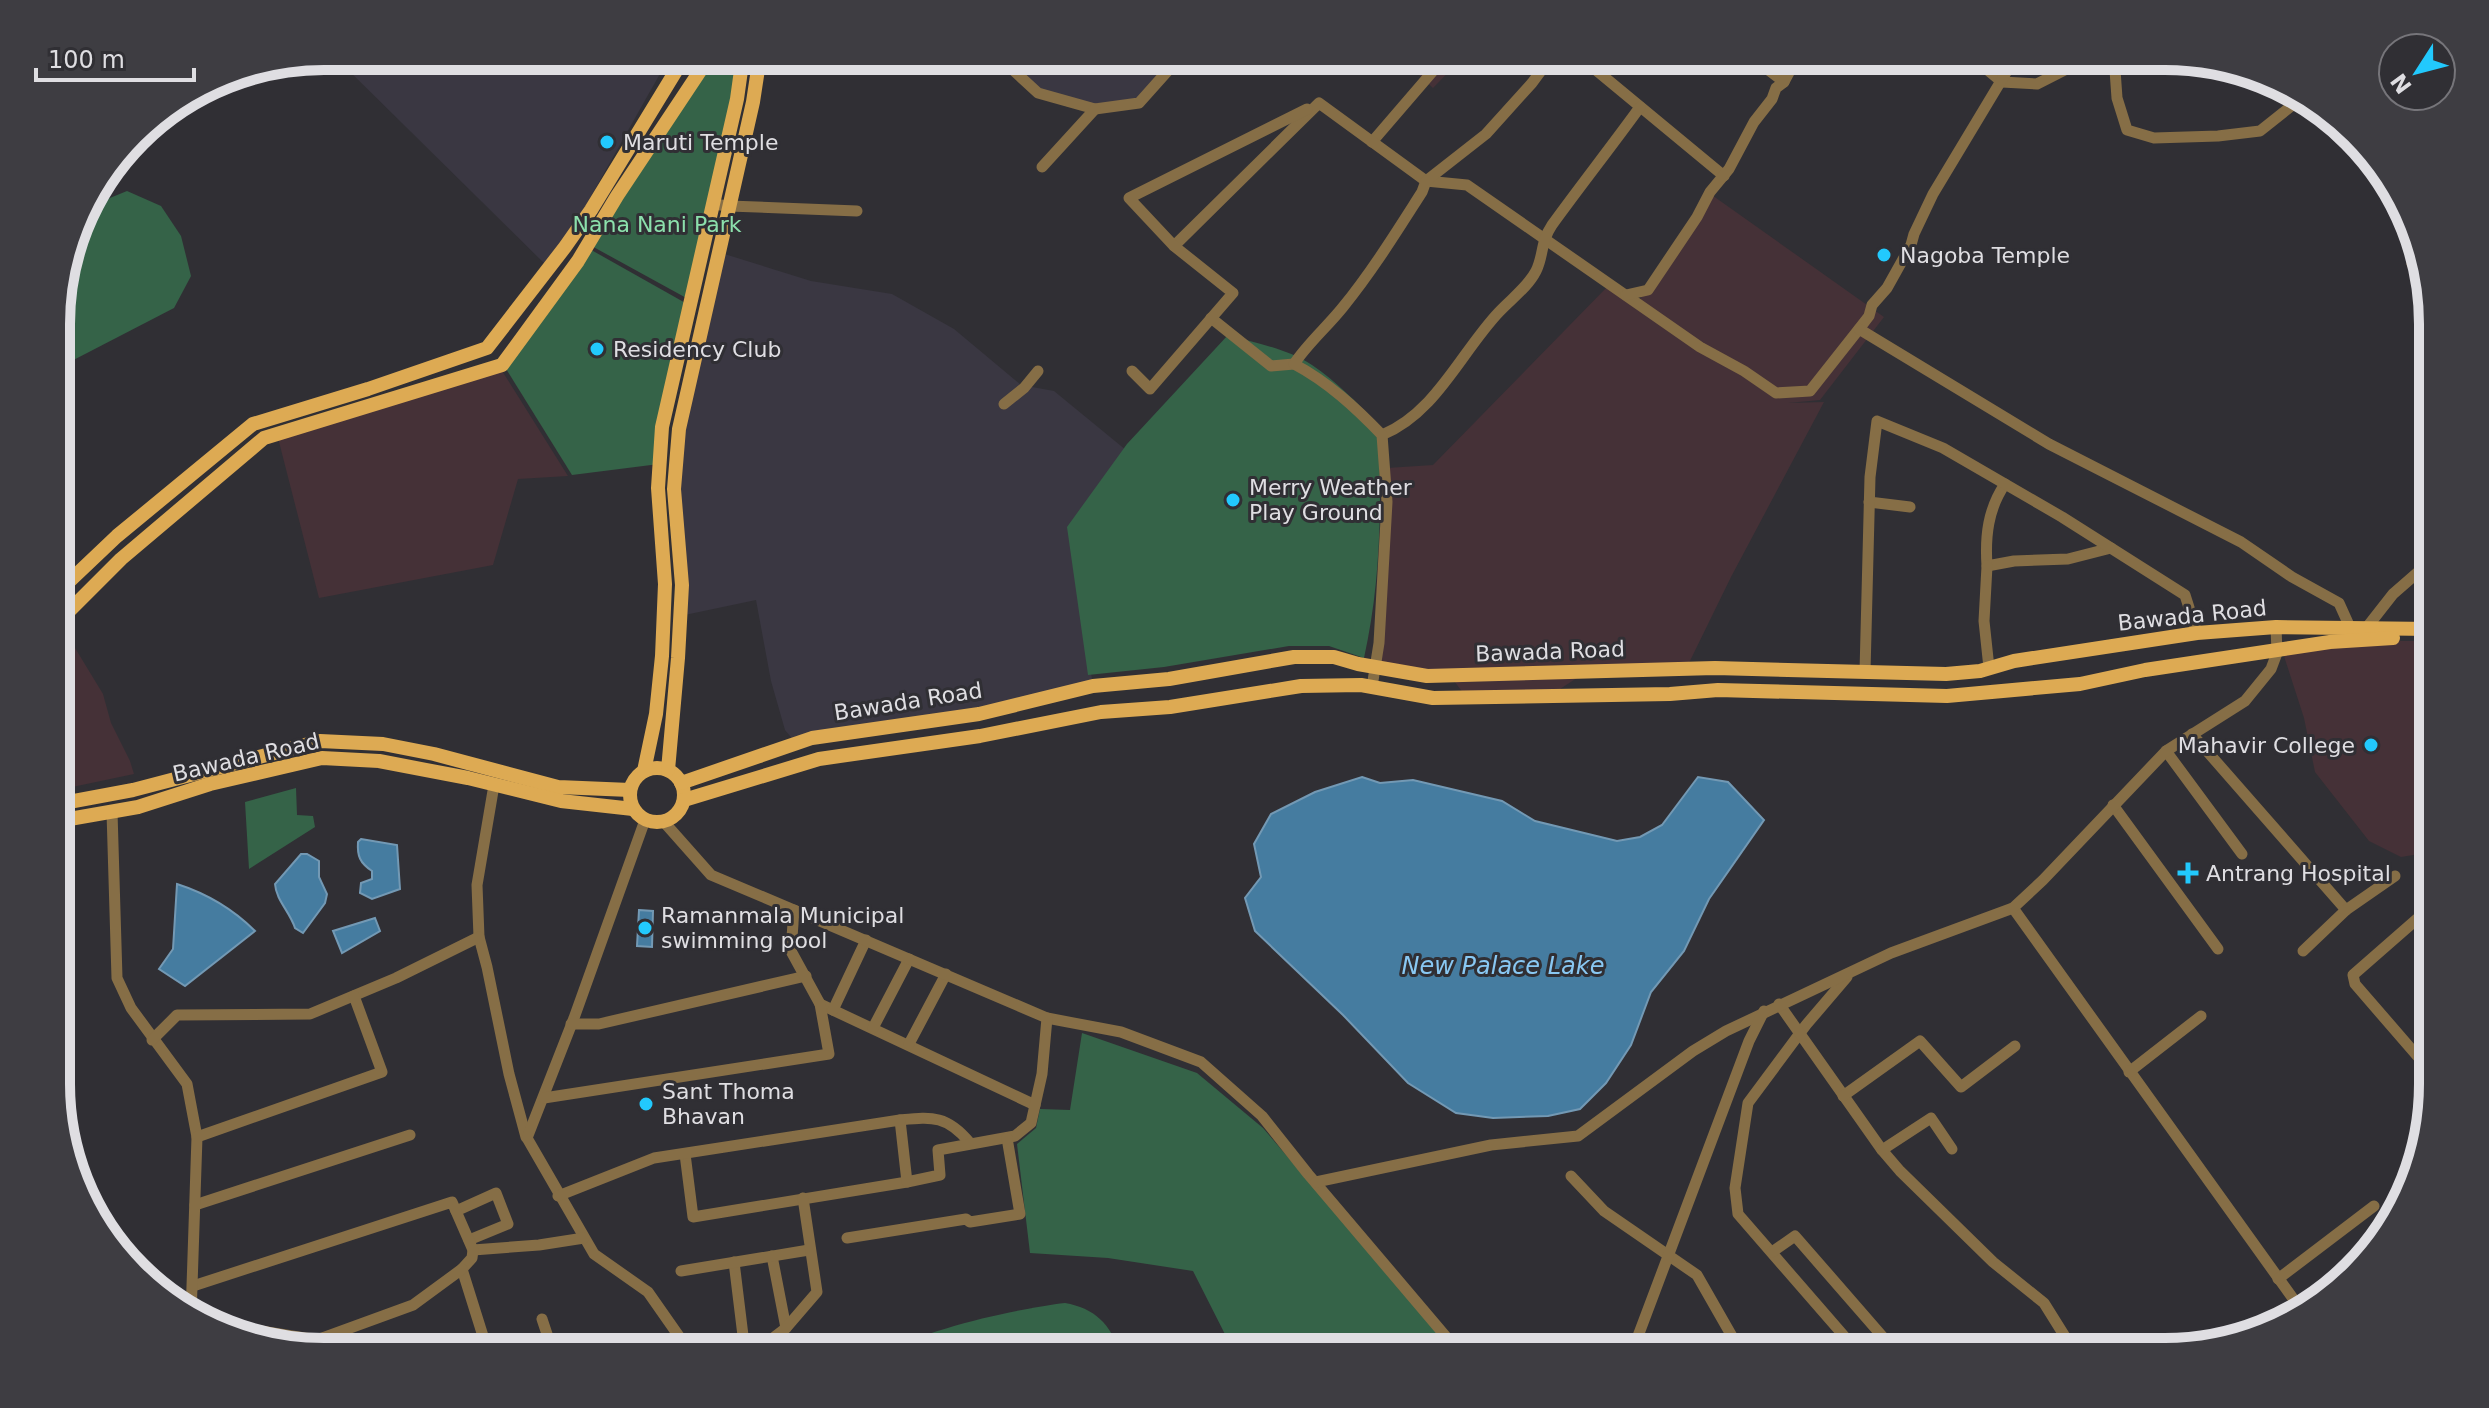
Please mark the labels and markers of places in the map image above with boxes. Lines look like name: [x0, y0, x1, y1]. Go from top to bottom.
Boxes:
place label: Maruti Temple: [623, 130, 778, 155]
marker: Maruti Temple: [598, 133, 616, 151]
place label: Nagoba Temple: [1900, 243, 2070, 268]
marker: Nagoba Temple: [1875, 246, 1893, 264]
place label: Residency Club: [613, 337, 781, 362]
marker: Residency Club: [588, 340, 606, 358]
place label: Merry Weather Play Ground: [1249, 475, 1413, 525]
marker: Merry Weather Play Ground: [1224, 491, 1242, 509]
place label: Mahavir College: [2178, 733, 2355, 758]
marker: Mahavir College: [2362, 736, 2380, 754]
place label: Antrang Hospital: [2206, 861, 2391, 886]
marker: Antrang Hospital: [2177, 862, 2199, 884]
place label: Ramanmala Municipal swimming pool: [661, 903, 904, 953]
marker: Ramanmala Municipal swimming pool: [636, 919, 654, 937]
place label: Sant Thoma Bhavan: [662, 1079, 795, 1129]
marker: Sant Thoma Bhavan: [637, 1095, 655, 1113]

